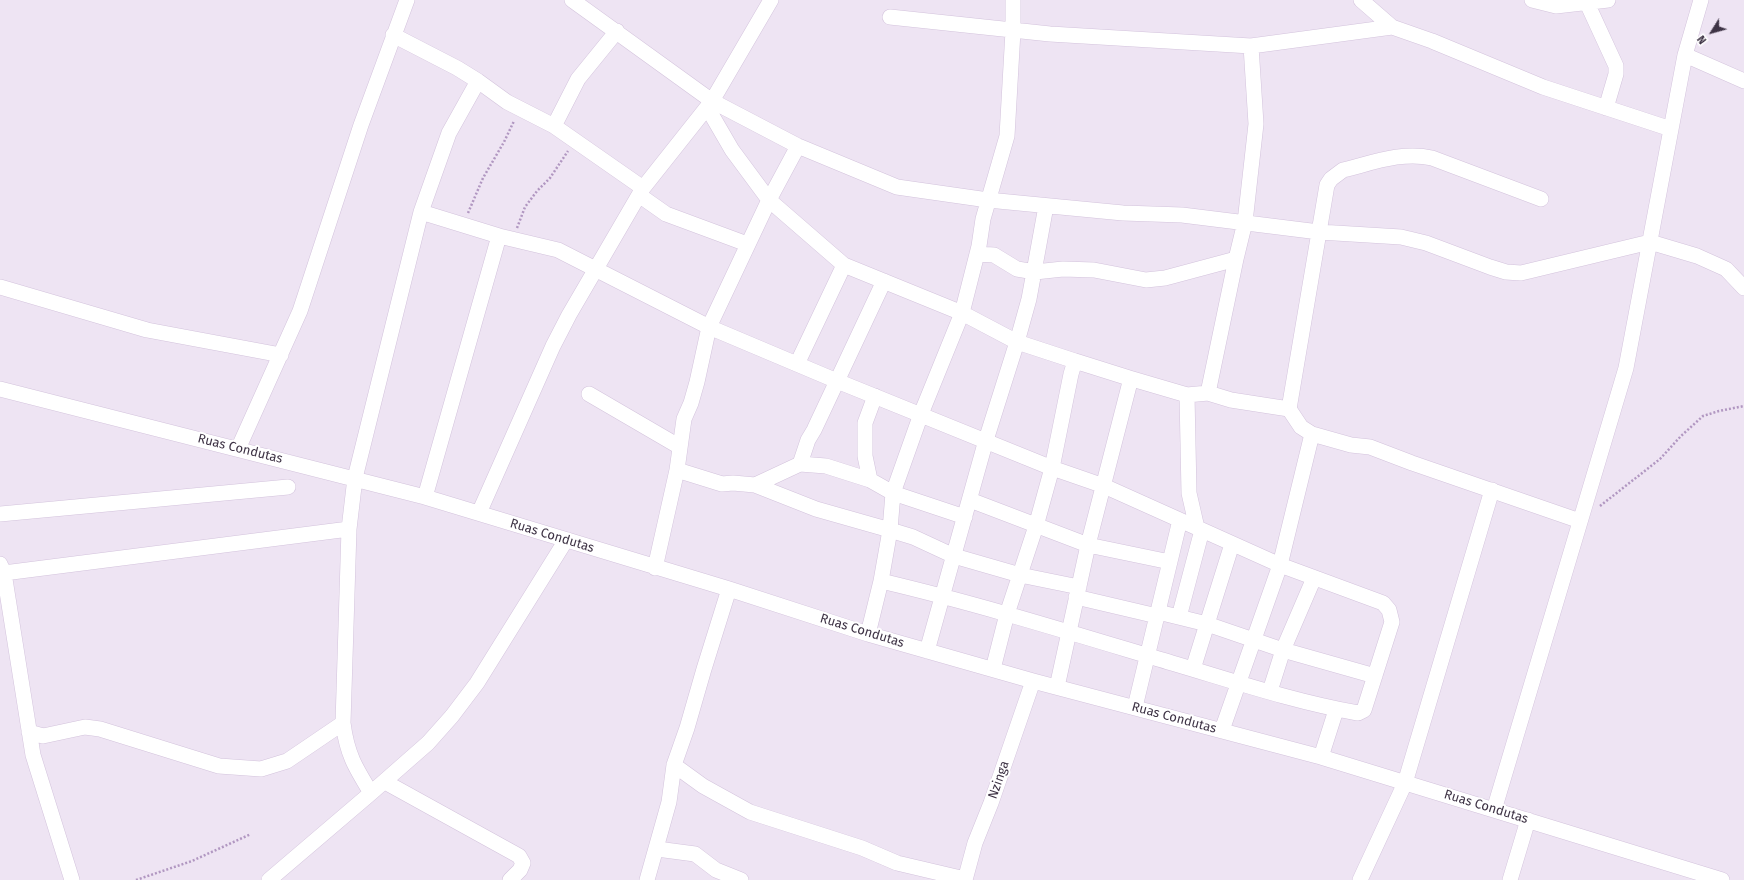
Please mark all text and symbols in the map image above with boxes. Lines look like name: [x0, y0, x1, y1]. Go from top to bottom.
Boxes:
north arrow: [1692, 12, 1732, 52]
text: N: [1695, 33, 1709, 46]
street label: Ruas Condutas: [196, 431, 284, 467]
street label: Ruas Condutas: [508, 516, 596, 556]
street label: Ruas Condutas: [818, 611, 906, 651]
street label: Ruas Condutas: [1130, 699, 1218, 737]
street label: Nzinga: [985, 759, 1013, 801]
street label: Ruas Condutas: [1442, 787, 1530, 827]

